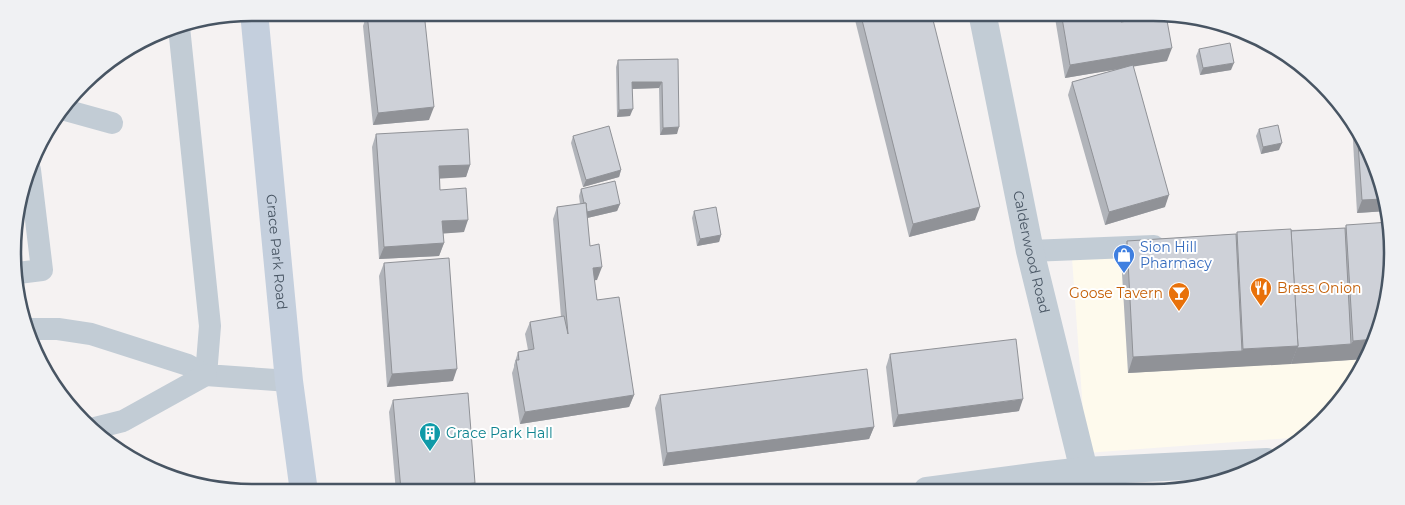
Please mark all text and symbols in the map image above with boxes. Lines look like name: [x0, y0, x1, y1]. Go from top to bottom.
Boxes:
street label: Calderwood Road: [1009, 189, 1054, 315]
street label: Grace Park Road: [262, 193, 291, 311]
place label: Sion Hill Pharmacy: [1140, 238, 1212, 272]
shop icon: Sion Hill Pharmacy: [1112, 243, 1136, 274]
restaurant icon: Brass Onion: [1249, 276, 1273, 307]
place label: Brass Onion: [1277, 279, 1361, 297]
bar icon: Goose Tavern: [1167, 281, 1191, 312]
place label: Goose Tavern: [1069, 284, 1163, 302]
building icon: Grace Park Hall: [418, 421, 442, 452]
place label: Grace Park Hall: [446, 424, 553, 442]

